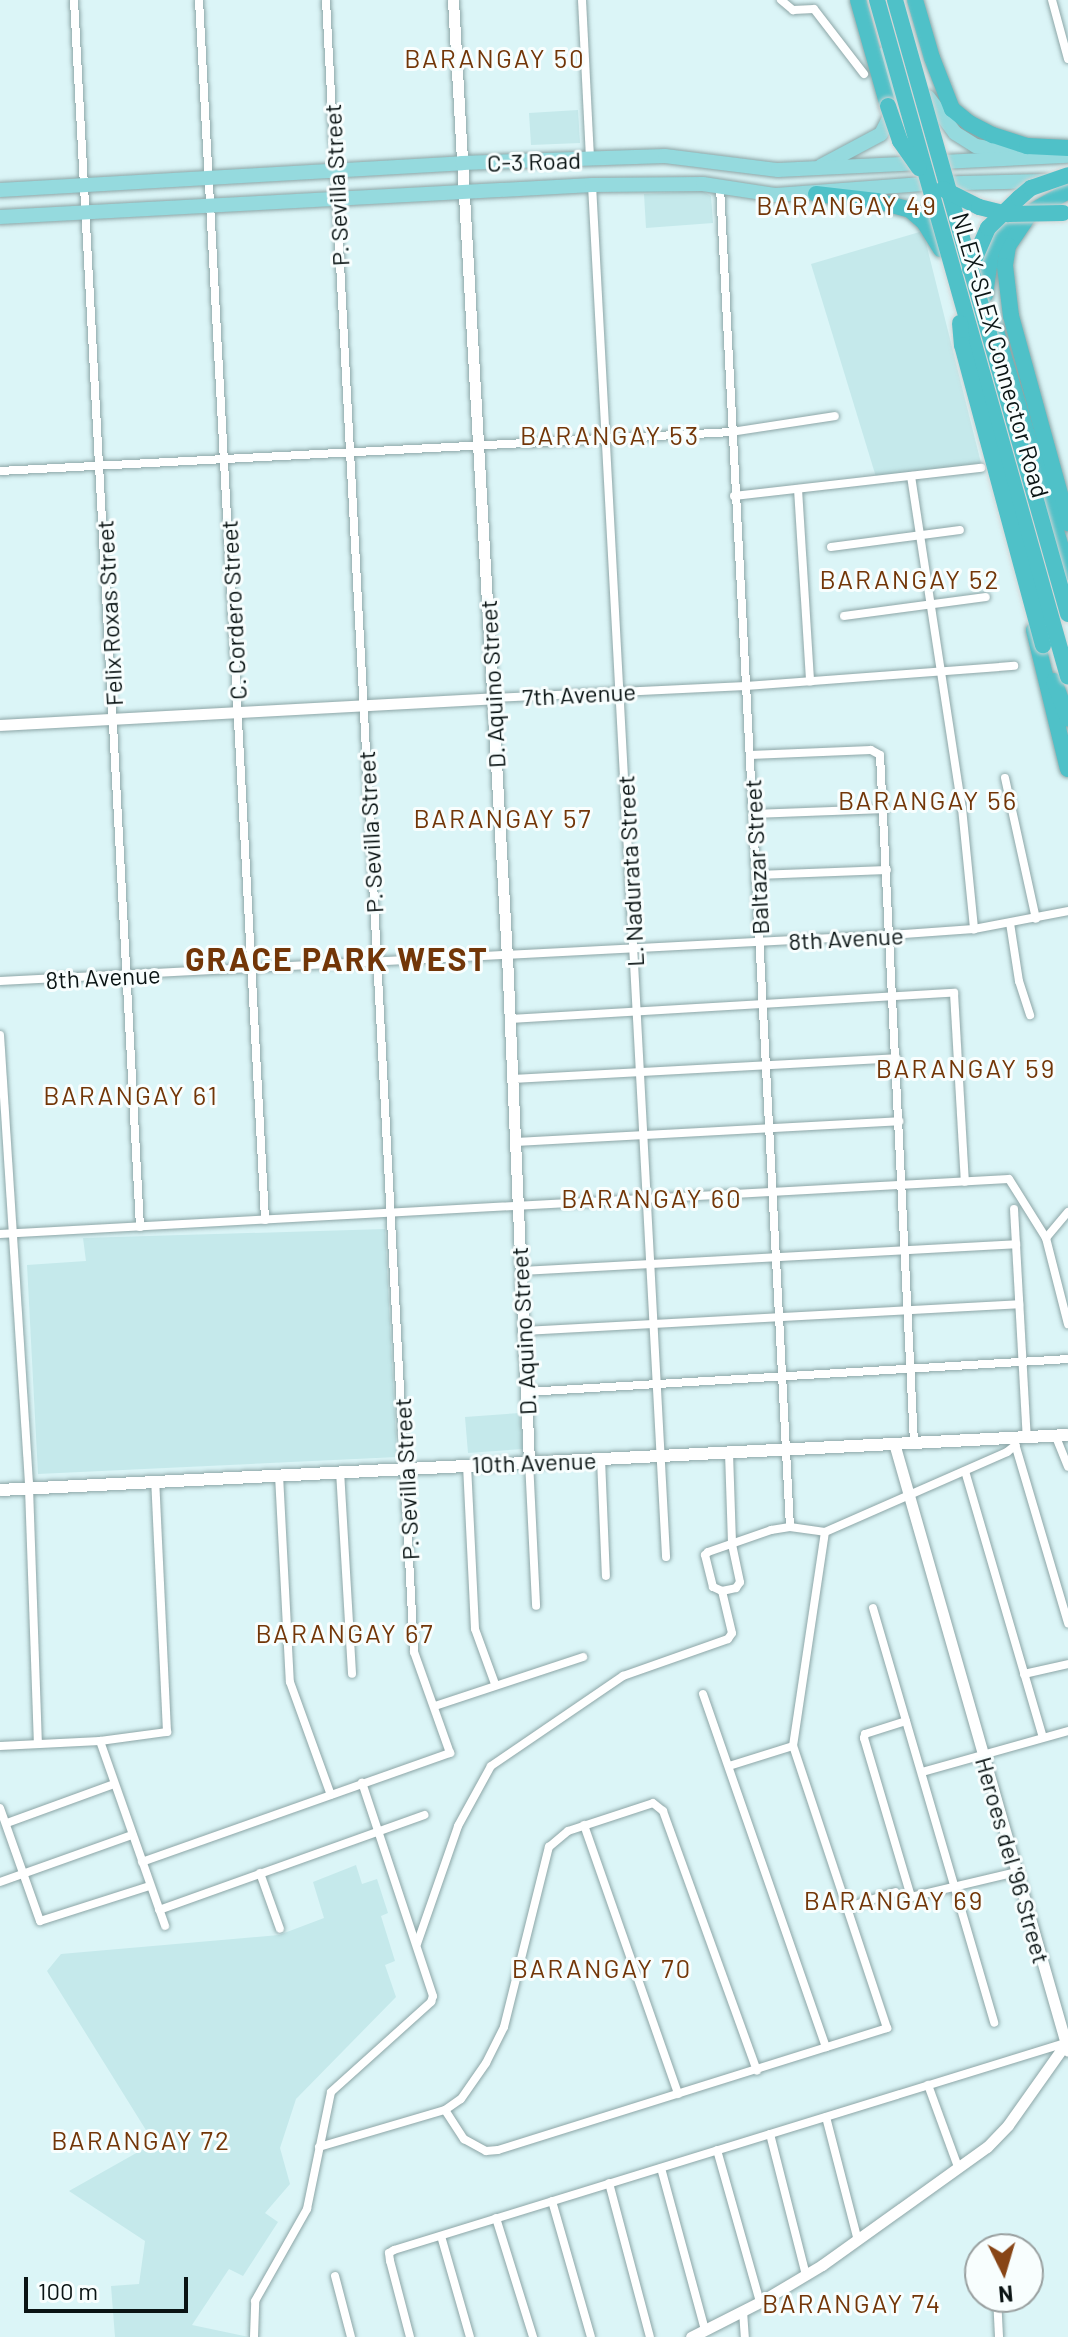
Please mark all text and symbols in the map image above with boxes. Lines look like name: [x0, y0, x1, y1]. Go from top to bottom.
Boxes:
district label: BARANGAY 50: [404, 42, 586, 74]
street label: P. Sevilla Street: [317, 103, 355, 267]
street label: C-3 Road: [486, 145, 582, 177]
district label: BARANGAY 49: [756, 189, 938, 221]
street label: NLEX-SLEX Connector Road: [946, 209, 1056, 501]
district label: BARANGAY 53: [520, 419, 700, 451]
street label: Felix Roxas Street: [90, 519, 128, 707]
street label: C. Cordero Street: [214, 519, 252, 701]
district label: BARANGAY 52: [820, 563, 1000, 595]
street label: D. Aquino Street: [473, 599, 511, 769]
street label: 7th Avenue: [521, 677, 637, 711]
street label: P. Sevilla Street: [351, 750, 389, 914]
street label: L. Nadurata Street: [611, 775, 649, 967]
street label: Baltazar Street: [738, 779, 774, 935]
district label: BARANGAY 56: [838, 784, 1018, 816]
district label: BARANGAY 57: [413, 802, 593, 834]
street label: 8th Avenue: [788, 921, 904, 955]
district label: GRACE PARK WEST: [185, 939, 489, 977]
street label: 8th Avenue: [45, 960, 161, 994]
district label: BARANGAY 59: [876, 1052, 1056, 1084]
district label: BARANGAY 61: [43, 1079, 219, 1111]
district label: BARANGAY 60: [561, 1182, 743, 1214]
street label: D. Aquino Street: [504, 1246, 542, 1416]
street label: P. Sevilla Street: [387, 1397, 425, 1561]
street label: 10th Avenue: [471, 1445, 597, 1479]
district label: BARANGAY 67: [255, 1617, 435, 1649]
street label: Heroes del '96 Street: [970, 1753, 1056, 1967]
district label: BARANGAY 69: [804, 1884, 984, 1916]
district label: BARANGAY 70: [512, 1952, 692, 1984]
district label: BARANGAY 72: [51, 2124, 231, 2156]
north arrow: [964, 2233, 1044, 2313]
scale bar: [28, 2261, 192, 2311]
text: 100 m: [38, 2276, 98, 2305]
text: N: [997, 2281, 1014, 2309]
district label: BARANGAY 74: [762, 2287, 942, 2319]

